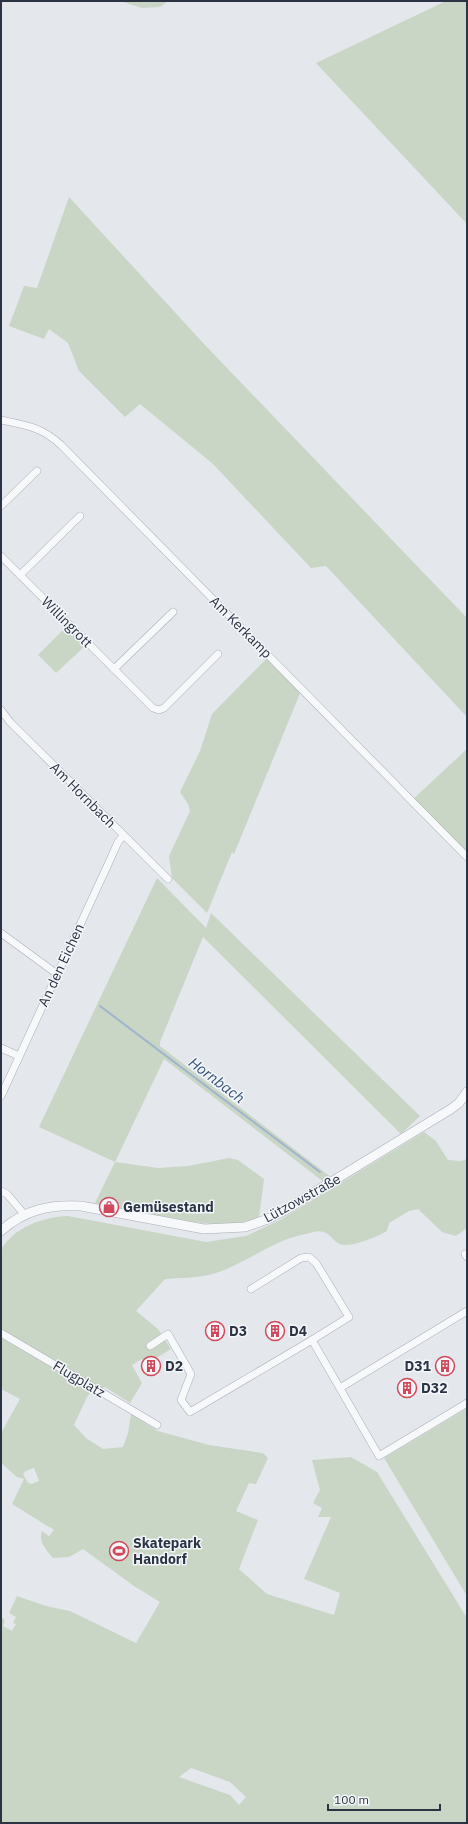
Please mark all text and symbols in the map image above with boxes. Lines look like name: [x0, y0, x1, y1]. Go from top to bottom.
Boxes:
street label: Am Kerkamp: [206, 592, 276, 662]
street label: Willingrott: [38, 593, 96, 651]
street label: Am Hornbach: [46, 758, 120, 832]
street label: An den Eichen: [34, 921, 88, 1009]
water label: Hornbach: [185, 1053, 249, 1107]
street label: Lützowstraße: [260, 1169, 344, 1227]
shop icon: Gemüsestand: [98, 1196, 120, 1218]
place label: Gemüsestand: [123, 1198, 214, 1216]
building icon: D3: [204, 1320, 226, 1342]
building icon: D4: [264, 1320, 286, 1342]
place label: D3: [229, 1322, 247, 1340]
place label: D4: [289, 1322, 307, 1340]
building icon: D2: [140, 1355, 162, 1377]
building icon: D31: [434, 1355, 456, 1377]
street label: Flugplatz: [50, 1356, 109, 1402]
place label: D2: [165, 1357, 183, 1375]
place label: D31: [404, 1357, 432, 1375]
building icon: D32: [396, 1377, 418, 1399]
place label: D32: [421, 1379, 448, 1397]
place label: Skatepark Handorf: [133, 1534, 202, 1568]
sports icon: Skatepark Handorf: [108, 1540, 130, 1562]
scale bar: [328, 1786, 440, 1812]
text: 100 m: [334, 1792, 369, 1807]

